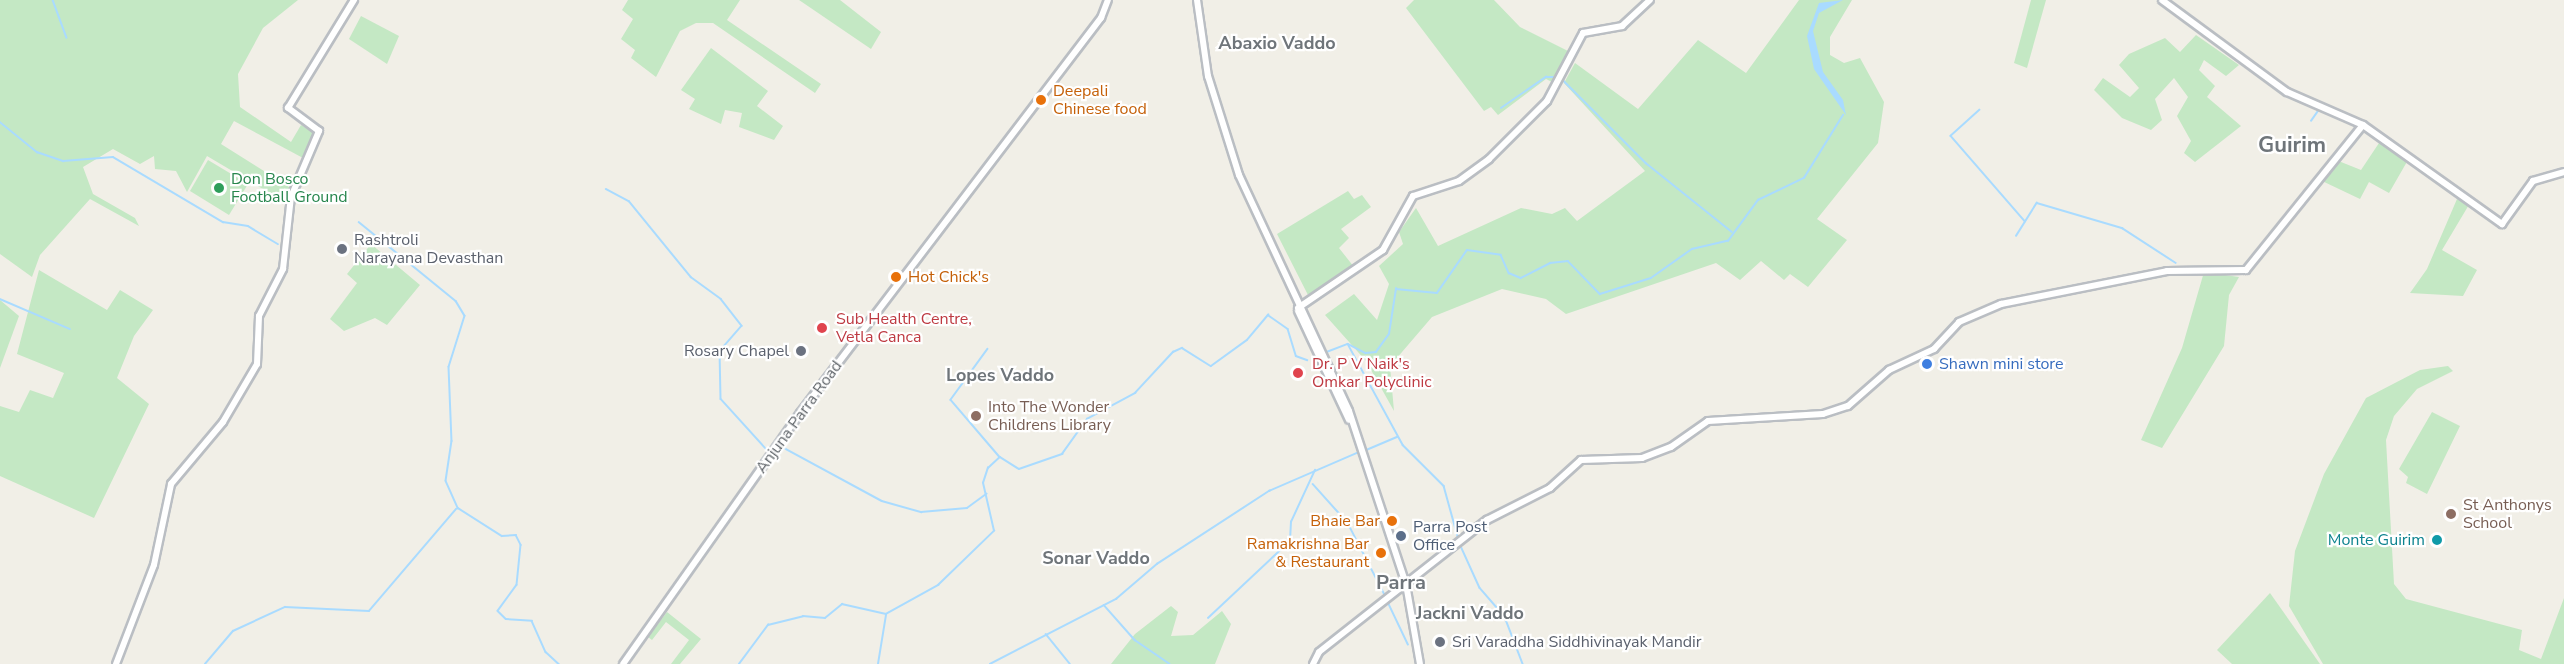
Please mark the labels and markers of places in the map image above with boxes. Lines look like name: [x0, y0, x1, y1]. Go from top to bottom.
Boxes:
place label: Deepali Chinese food: [1053, 81, 1147, 119]
marker: Deepali Chinese food: [1034, 93, 1048, 107]
place label: Don Bosco Football Ground: [231, 169, 348, 207]
marker: Don Bosco Football Ground: [212, 181, 226, 195]
place label: Rashtroli Narayana Devasthan: [354, 230, 503, 268]
marker: Rashtroli Narayana Devasthan: [335, 242, 349, 256]
place label: Hot Chick's: [908, 267, 989, 287]
marker: Hot Chick's: [889, 270, 903, 284]
place label: Sub Health Centre, Vetla Canca: [836, 309, 972, 347]
marker: Sub Health Centre, Vetla Canca: [813, 319, 831, 337]
place label: Rosary Chapel: [684, 341, 789, 361]
marker: Rosary Chapel: [794, 344, 808, 358]
place label: Dr. P V Naik's Omkar Polyclinic: [1312, 354, 1432, 392]
place label: Shawn mini store: [1939, 354, 2063, 374]
marker: Shawn mini store: [1920, 357, 1934, 371]
marker: Dr. P V Naik's Omkar Polyclinic: [1289, 364, 1307, 382]
place label: Into The Wonder Childrens Library: [988, 397, 1111, 435]
marker: Into The Wonder Childrens Library: [969, 409, 983, 423]
place label: St Anthonys School: [2463, 495, 2552, 533]
marker: St Anthonys School: [2444, 507, 2458, 521]
place label: Bhaie Bar: [1310, 511, 1380, 531]
marker: Bhaie Bar: [1385, 514, 1399, 528]
place label: Parra Post Office: [1413, 517, 1487, 555]
marker: Parra Post Office: [1394, 529, 1408, 543]
place label: Monte Guirim: [2328, 530, 2425, 550]
marker: Monte Guirim: [2430, 533, 2444, 547]
place label: Ramakrishna Bar & Restaurant: [1247, 534, 1369, 572]
marker: Ramakrishna Bar & Restaurant: [1374, 546, 1388, 560]
place label: Sri Varaddha Siddhivinayak Mandir: [1452, 632, 1702, 652]
marker: Sri Varaddha Siddhivinayak Mandir: [1433, 635, 1447, 649]

